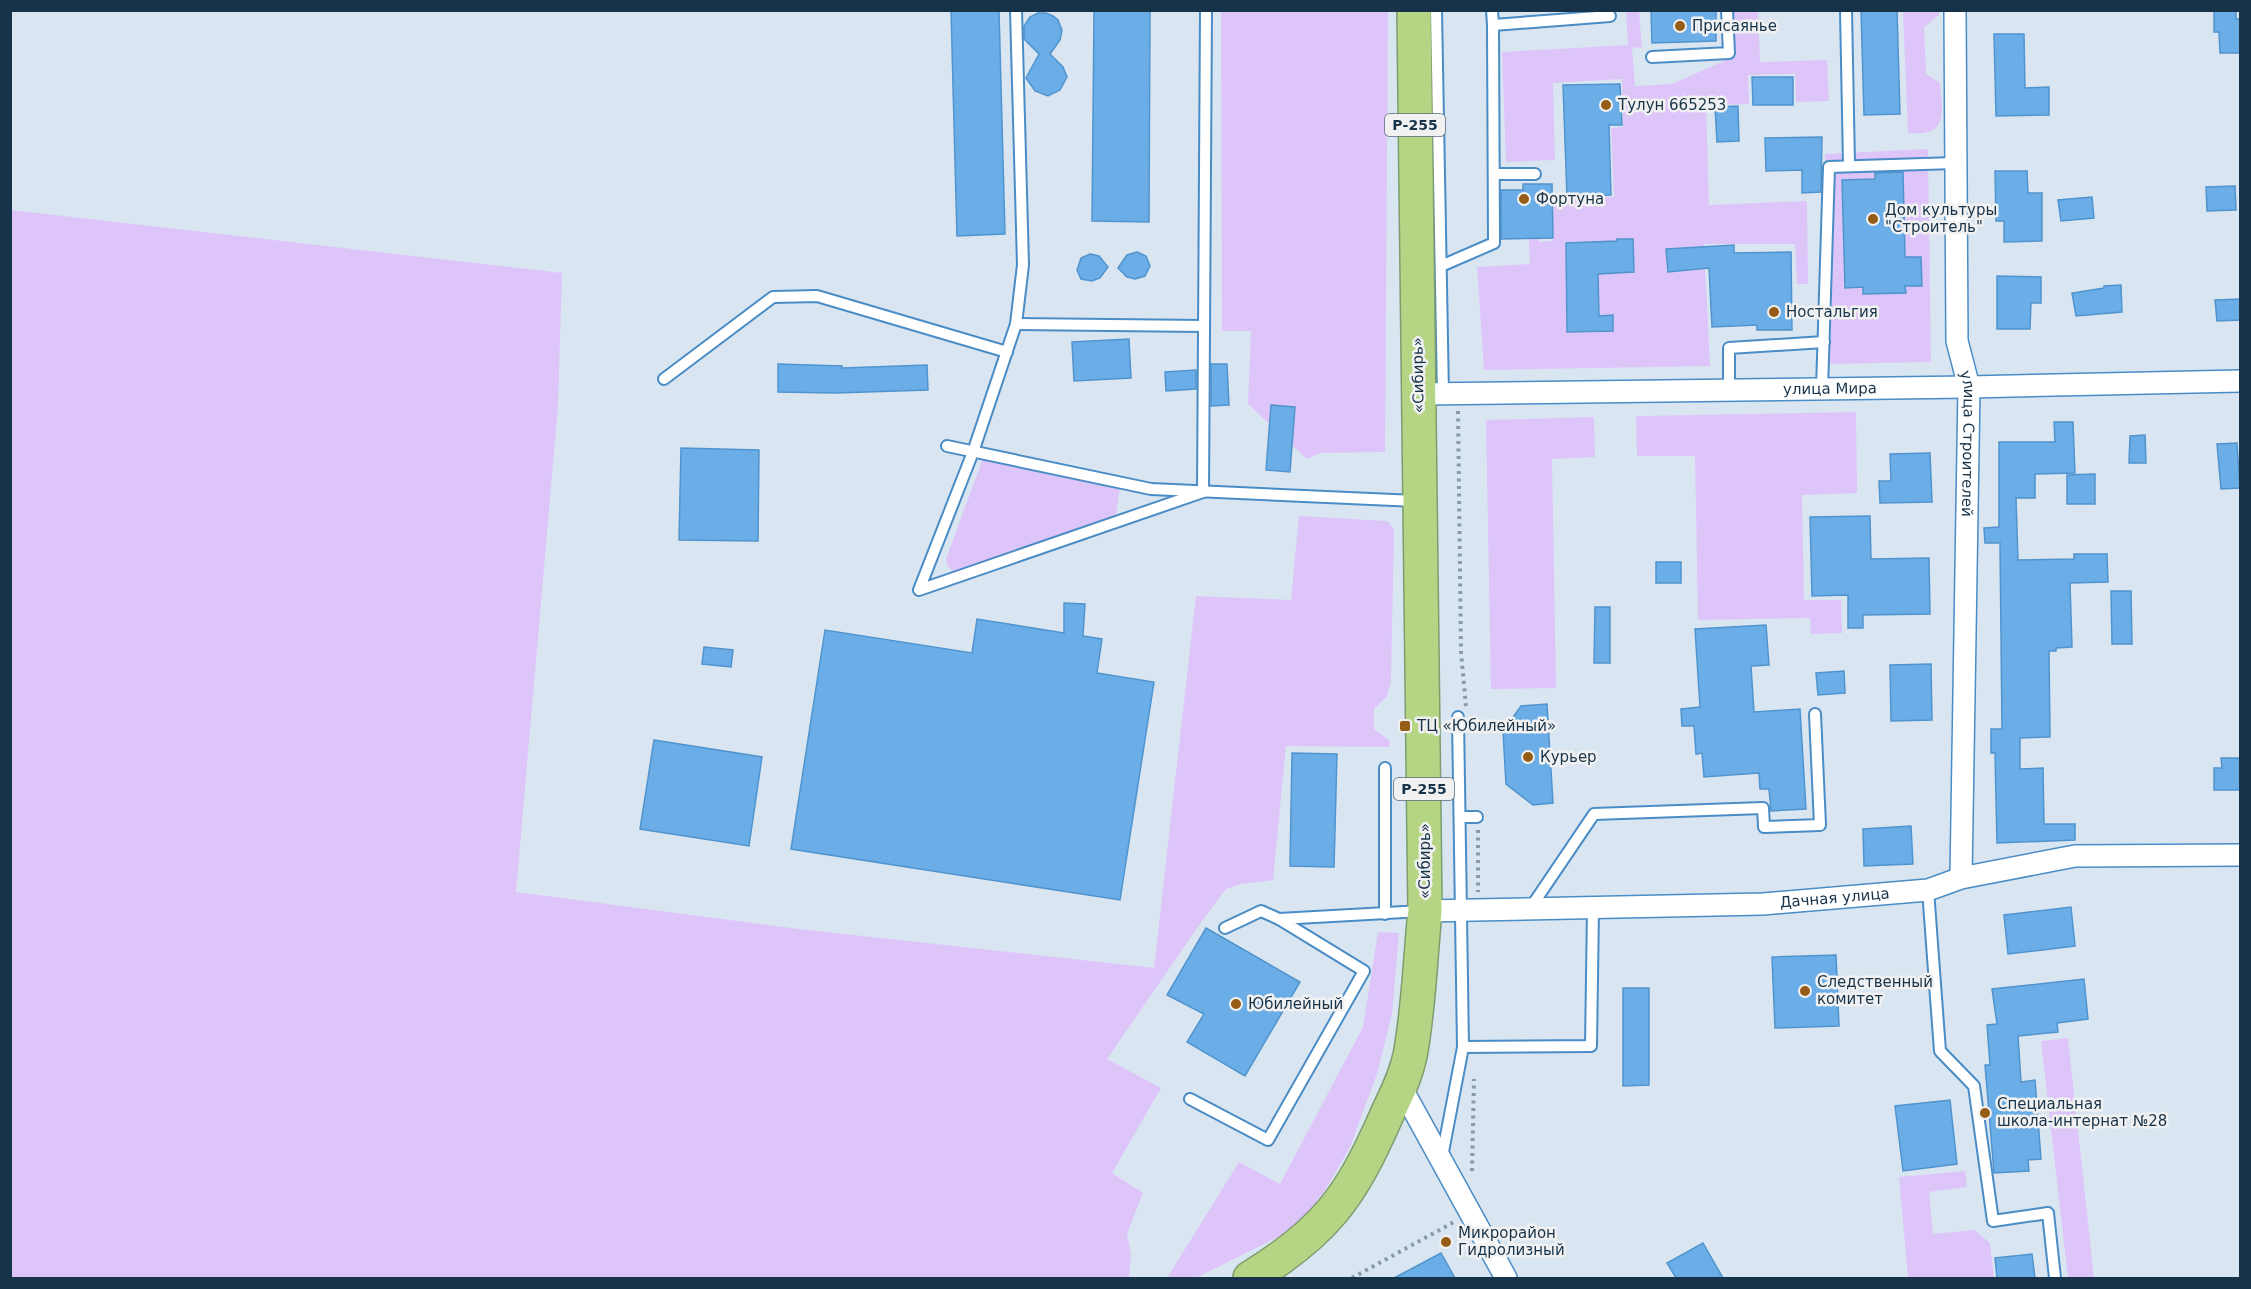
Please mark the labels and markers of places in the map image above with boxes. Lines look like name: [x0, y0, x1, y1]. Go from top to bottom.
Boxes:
place label: Присаянье: [1692, 17, 1777, 35]
marker: Присаянье: [1673, 19, 1687, 33]
place label: Тулун 665253: [1617, 96, 1726, 114]
marker: Тулун 665253: [1599, 98, 1613, 112]
place label: Фортуна: [1536, 190, 1604, 208]
marker: Фортуна: [1517, 192, 1531, 206]
place label: Дом культуры "Строитель": [1885, 201, 1997, 236]
marker: Дом культуры "Строитель": [1866, 212, 1880, 226]
place label: Ностальгия: [1786, 303, 1878, 321]
marker: Ностальгия: [1767, 305, 1781, 319]
place label: ТЦ «Юбилейный»: [1416, 717, 1556, 735]
marker: ТЦ «Юбилейный»: [1398, 719, 1412, 733]
place label: Курьер: [1540, 748, 1597, 766]
marker: Курьер: [1521, 750, 1535, 764]
place label: Следственный комитет: [1817, 973, 1933, 1008]
marker: Следственный комитет: [1798, 984, 1812, 998]
place label: Юбилейный: [1248, 995, 1343, 1013]
marker: Юбилейный: [1229, 997, 1243, 1011]
place label: Специальная школа-интернат №28: [1997, 1095, 2167, 1130]
marker: Специальная школа-интернат №28: [1978, 1106, 1992, 1120]
place label: Микрорайон Гидролизный: [1458, 1224, 1565, 1259]
marker: Микрорайон Гидролизный: [1439, 1235, 1453, 1249]

